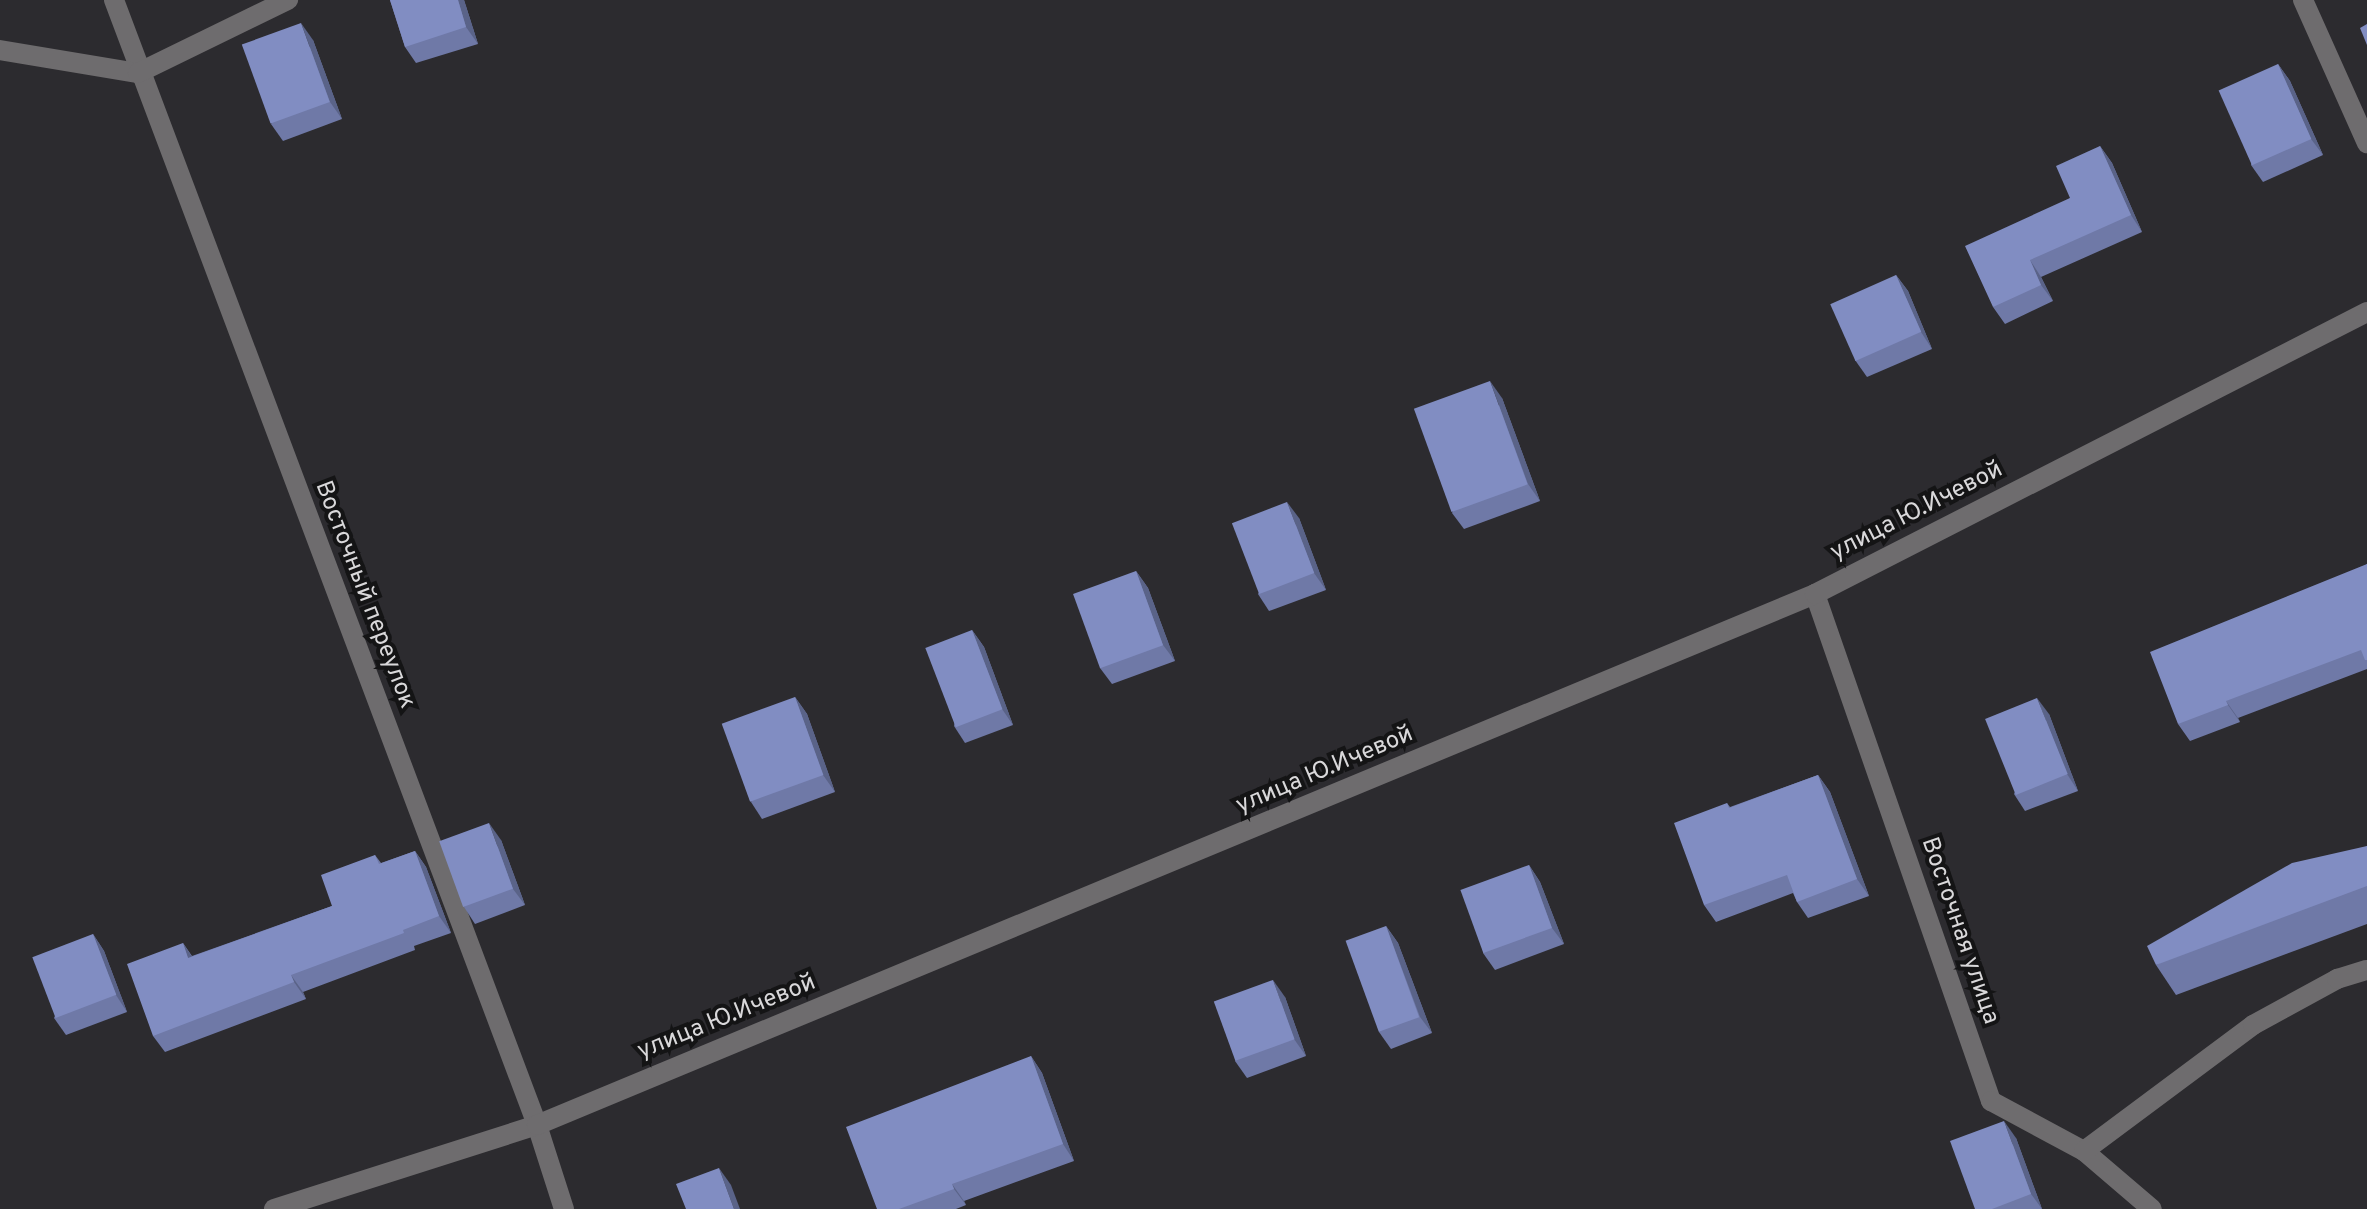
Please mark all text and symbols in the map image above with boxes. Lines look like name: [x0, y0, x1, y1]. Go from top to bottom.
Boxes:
street label: улица Ю.Ичевой: [1826, 456, 2008, 568]
street label: Восточный переулок: [307, 477, 421, 713]
street label: улица Ю.Ичевой: [1232, 721, 1418, 821]
street label: Восточная улица: [1914, 834, 2004, 1028]
street label: улица Ю.Ичевой: [634, 969, 820, 1067]

